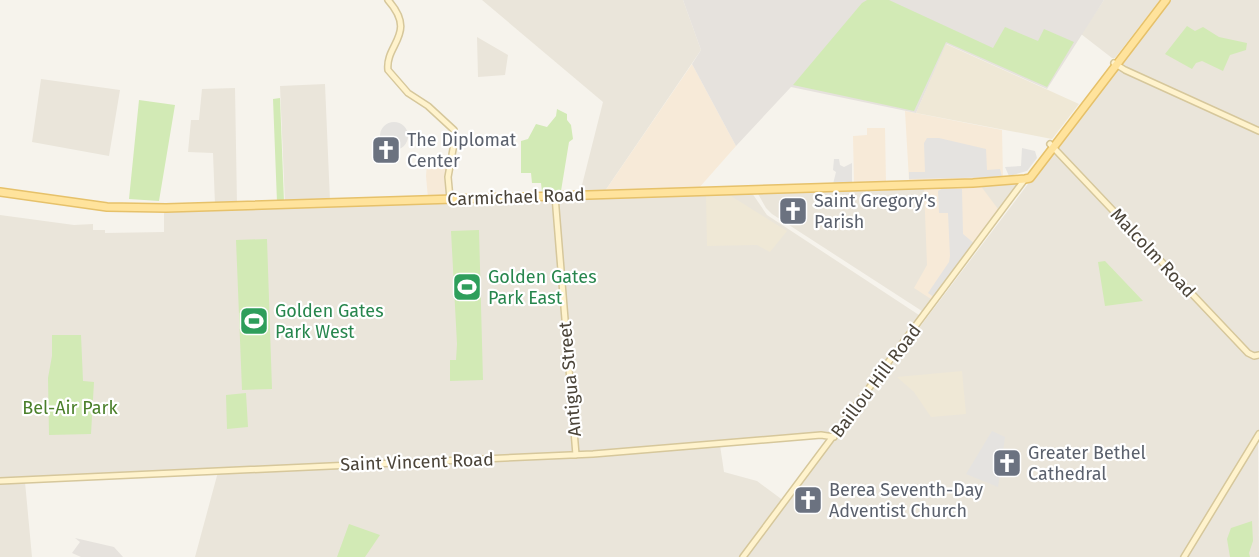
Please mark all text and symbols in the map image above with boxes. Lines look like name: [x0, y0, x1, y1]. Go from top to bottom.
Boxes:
place label: The Diplomat Center: [407, 129, 517, 172]
church icon: The Diplomat Center: [370, 134, 402, 166]
street label: Carmichael Road: [447, 184, 585, 210]
place label: Saint Gregory's Parish: [814, 190, 936, 233]
church icon: Saint Gregory's Parish: [777, 195, 809, 227]
street label: Malcolm Road: [1106, 204, 1200, 302]
place label: Golden Gates Park East: [488, 266, 597, 309]
sports icon: Golden Gates Park East: [451, 271, 483, 303]
place label: Golden Gates Park West: [275, 300, 384, 343]
sports icon: Golden Gates Park West: [238, 305, 270, 337]
street label: Antigua Street: [554, 320, 586, 437]
street label: Baillou Hill Road: [826, 320, 926, 442]
park label: Bel-Air Park: [22, 397, 119, 419]
place label: Greater Bethel Cathedral: [1028, 442, 1146, 485]
church icon: Greater Bethel Cathedral: [991, 447, 1023, 479]
street label: Saint Vincent Road: [340, 448, 494, 476]
place label: Berea Seventh-Day Adventist Church: [829, 479, 983, 522]
church icon: Berea Seventh-Day Adventist Church: [792, 484, 824, 516]

